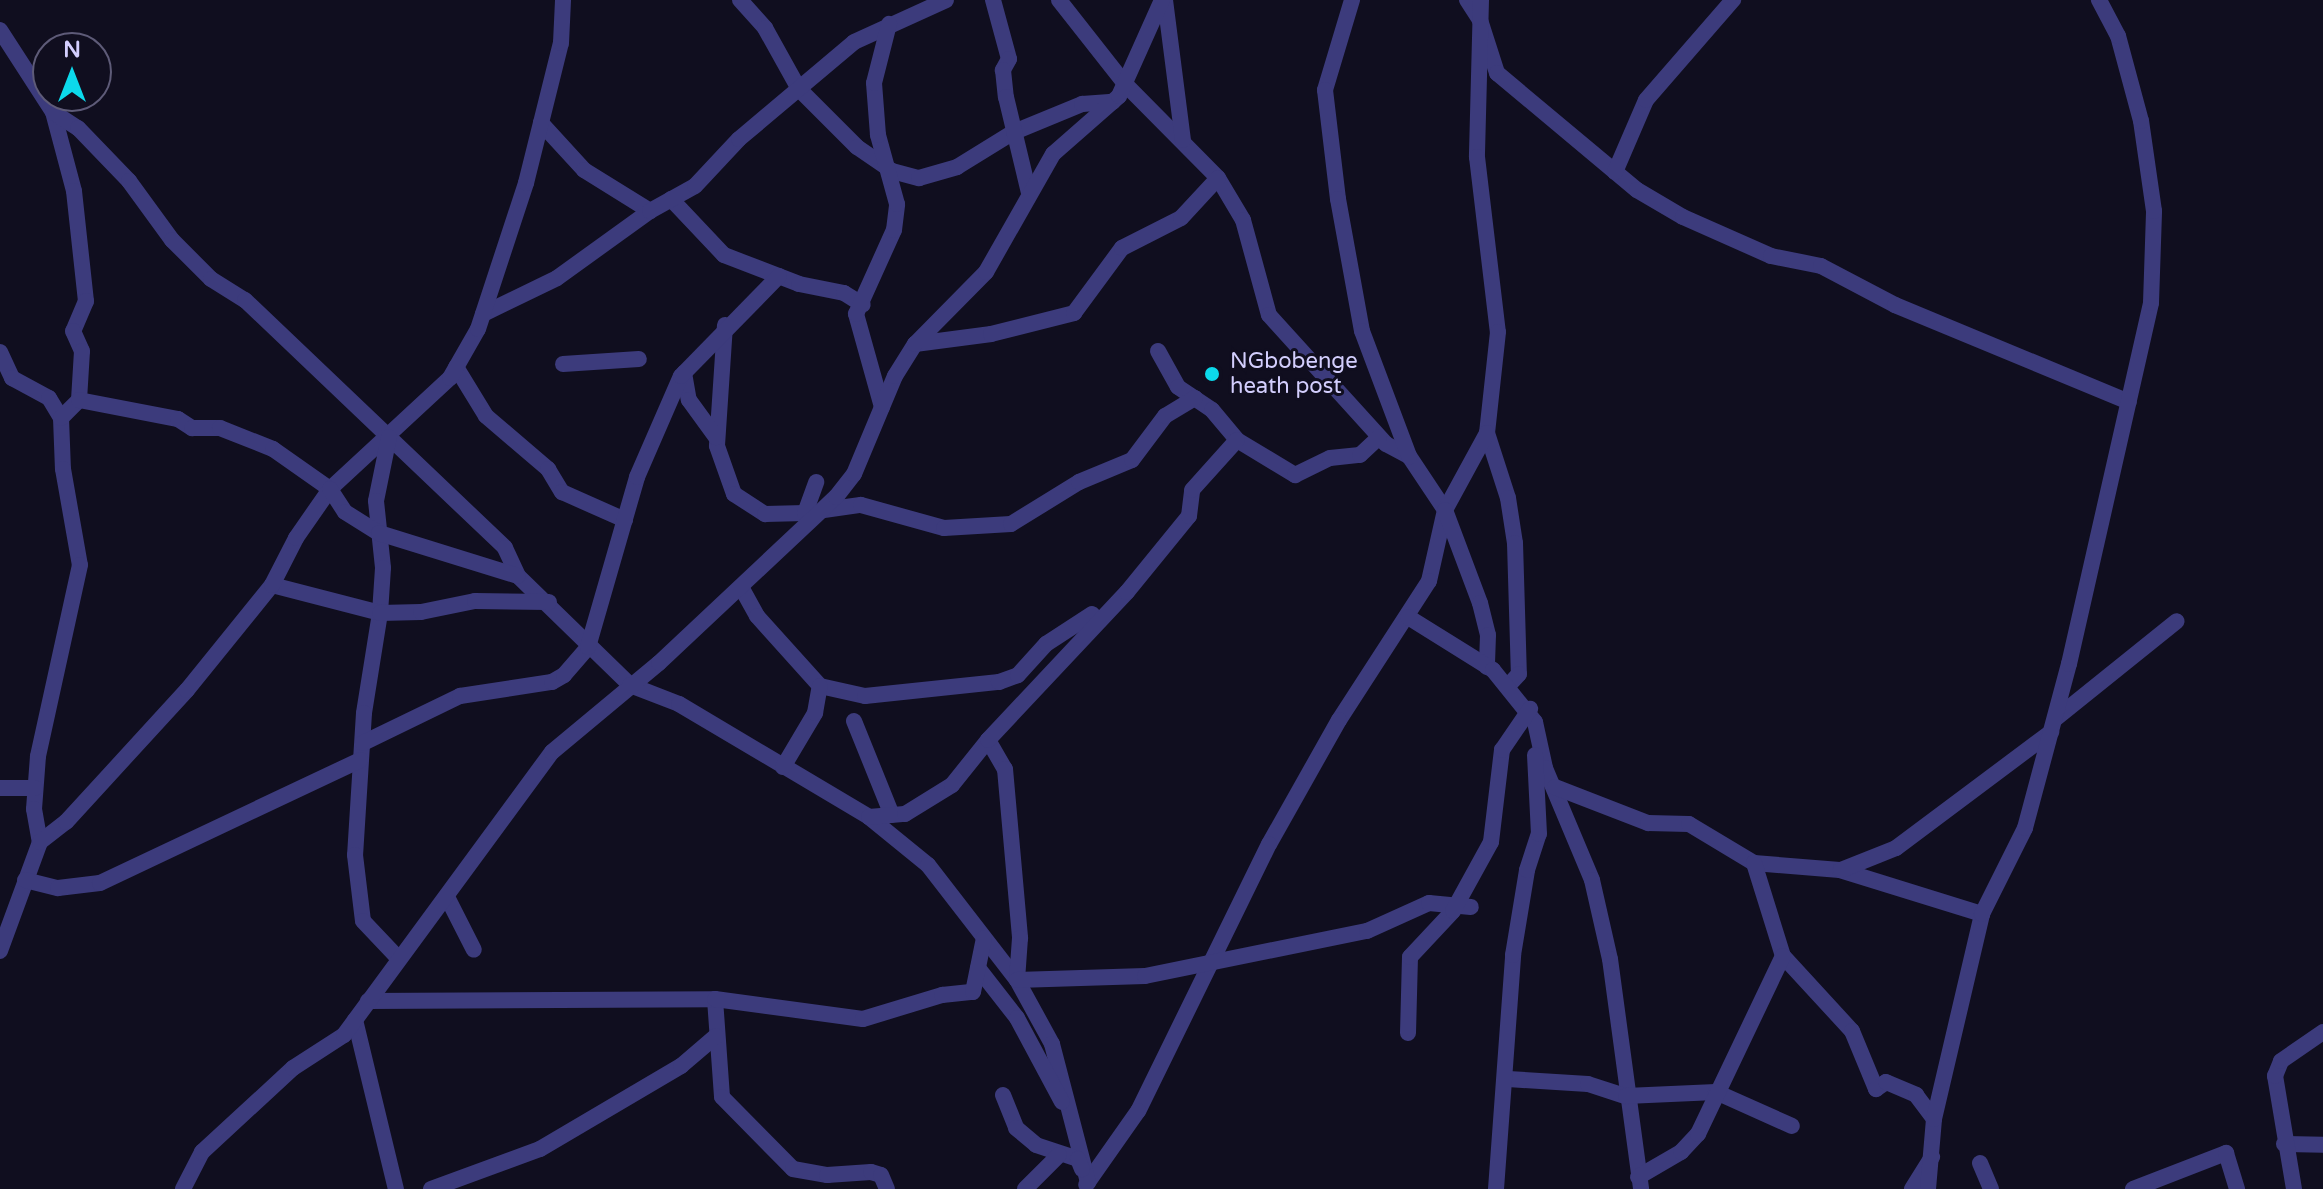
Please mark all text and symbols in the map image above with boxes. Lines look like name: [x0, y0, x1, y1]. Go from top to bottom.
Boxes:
north arrow: [32, 32, 112, 112]
text: N: [63, 37, 81, 63]
place label: NGbobenge heath post: [1230, 348, 1358, 400]
marker: NGbobenge heath post: [1201, 363, 1223, 385]

